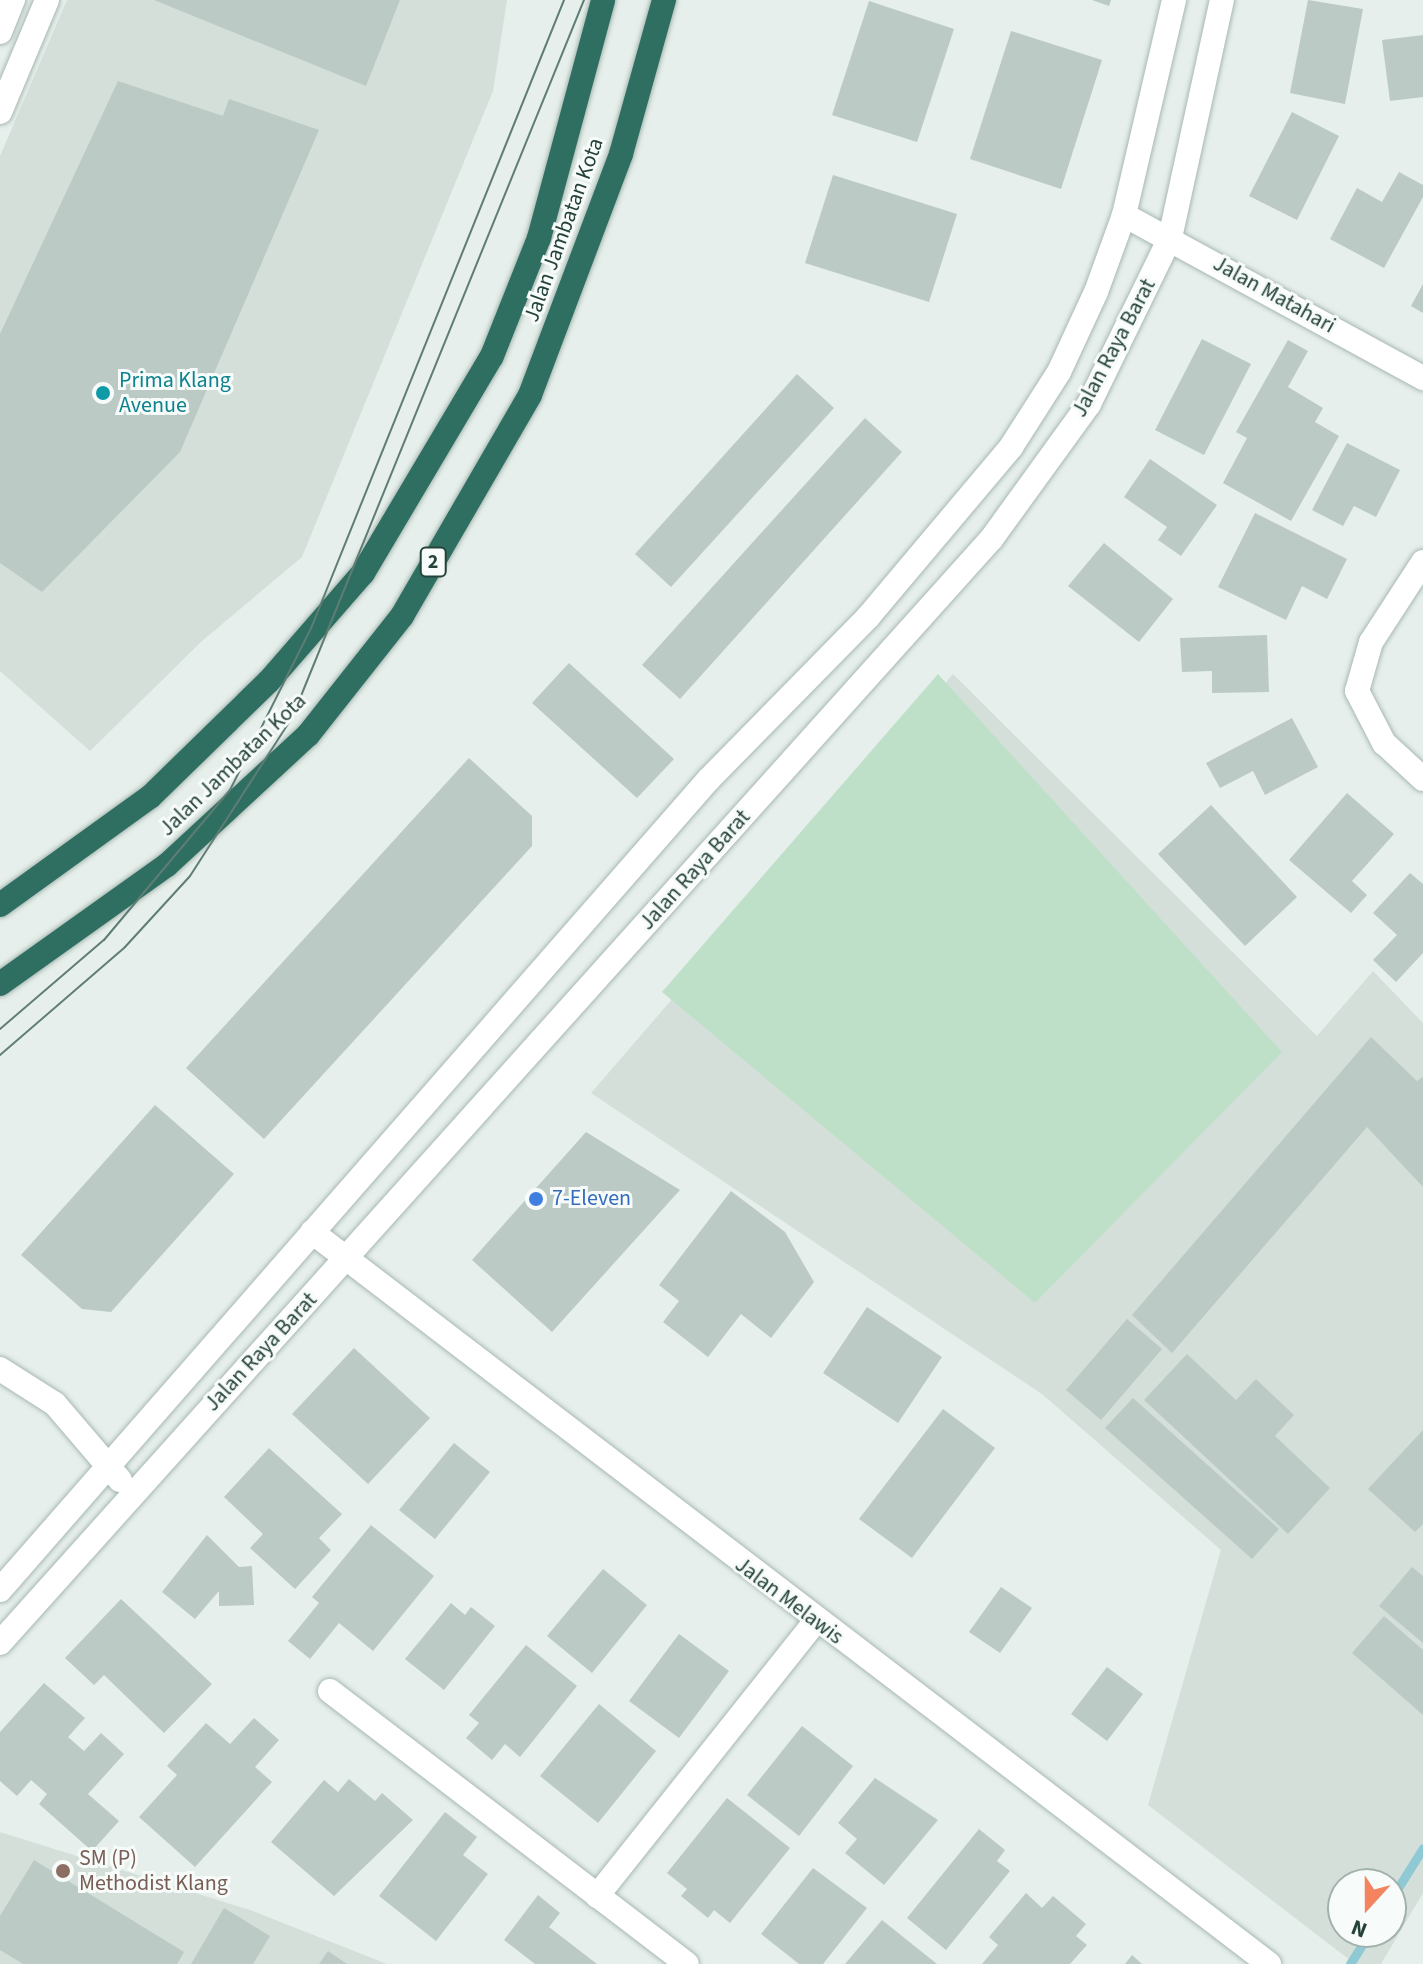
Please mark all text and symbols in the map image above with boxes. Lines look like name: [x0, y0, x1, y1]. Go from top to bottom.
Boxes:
street label: Jalan Jambatan Kota: [518, 134, 610, 326]
street label: Jalan Matahari: [1208, 251, 1340, 339]
street label: Jalan Raya Barat: [1066, 274, 1162, 422]
place label: Prima Klang Avenue: [119, 367, 231, 418]
marker: Prima Klang Avenue: [94, 384, 112, 402]
road number: 2: [419, 546, 447, 578]
street label: Jalan Jambatan Kota: [154, 688, 312, 842]
street label: Jalan Raya Barat: [634, 804, 756, 936]
place label: 7-Eleven: [552, 1186, 631, 1212]
marker: 7-Eleven: [527, 1190, 545, 1208]
street label: Jalan Raya Barat: [199, 1287, 323, 1417]
street label: Jalan Melawis: [730, 1552, 848, 1650]
place label: SM (P) Methodist Klang: [79, 1845, 228, 1896]
marker: SM (P) Methodist Klang: [54, 1862, 72, 1880]
north arrow: [1327, 1868, 1407, 1948]
text: N: [1347, 1911, 1372, 1946]

